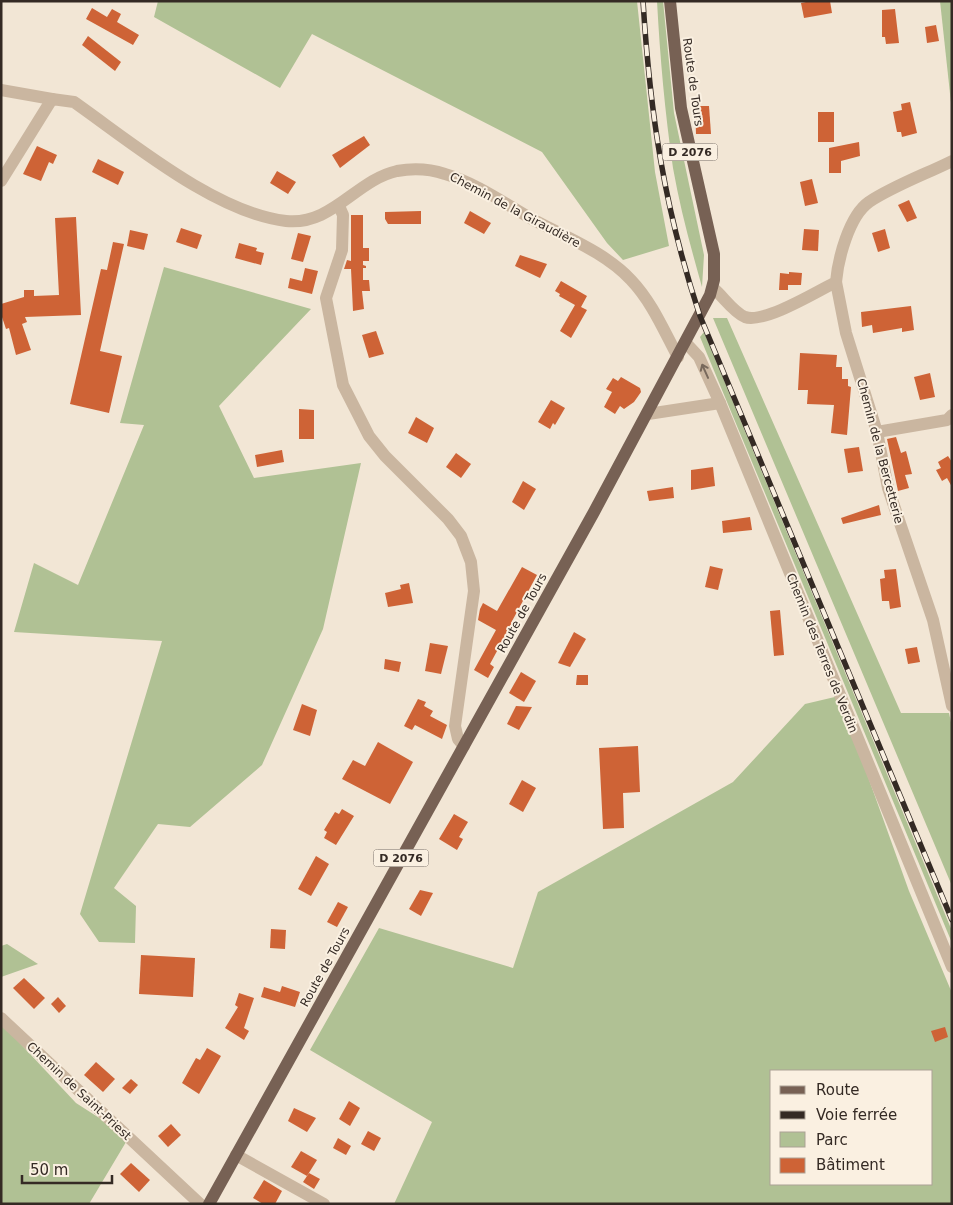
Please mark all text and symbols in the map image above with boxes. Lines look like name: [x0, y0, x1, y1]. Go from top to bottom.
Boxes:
street label: Route de Tours: [680, 37, 706, 127]
road number: D 2076: [662, 144, 718, 160]
street label: Chemin de la Giraudière: [447, 170, 583, 250]
one-way arrow: [700, 364, 710, 379]
street label: Chemin de la Bercetterie: [854, 377, 906, 525]
street label: Route de Tours: [494, 571, 550, 655]
street label: Chemin des Terres de Verdin: [783, 571, 861, 735]
road number: D 2076: [374, 850, 428, 866]
street label: Route de Tours: [297, 925, 353, 1009]
street label: Chemin de Saint-Priest: [24, 1039, 134, 1143]
legend: [770, 1070, 933, 1185]
text: Route: [816, 1081, 860, 1099]
text: Voie ferrée: [816, 1106, 897, 1124]
text: Parc: [816, 1131, 848, 1149]
scale bar: [22, 1152, 112, 1184]
text: Bâtiment: [816, 1156, 885, 1174]
text: 50 m: [30, 1161, 68, 1179]

